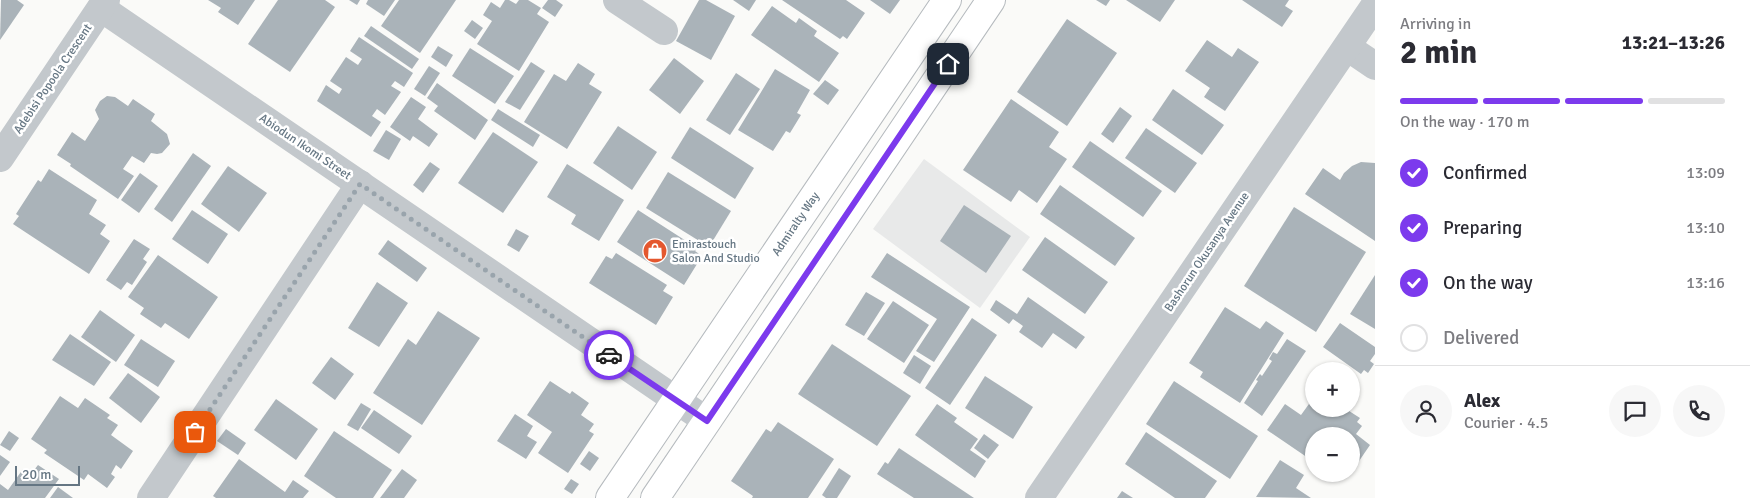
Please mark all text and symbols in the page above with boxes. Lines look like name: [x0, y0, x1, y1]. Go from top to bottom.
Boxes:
text: Arriving in: [1400, 14, 1471, 34]
street label: Adebisi Popoola Crescent: [11, 21, 95, 137]
text: 13:21–13:26: [1622, 31, 1725, 55]
text: 2 min: [1400, 33, 1477, 72]
pin: [927, 43, 969, 85]
icon: home: [934, 50, 962, 78]
street label: Abiodun Ikomi Street: [256, 111, 354, 183]
text: On the way · 170 m: [1400, 112, 1530, 132]
icon: check: [1400, 159, 1428, 187]
text: Confirmed: [1443, 161, 1527, 185]
text: 13:09: [1686, 163, 1725, 183]
street label: Admiralty Way: [769, 189, 823, 259]
street label: Bashorun Okusanya Avenue: [1161, 189, 1253, 315]
icon: check: [1400, 214, 1428, 242]
text: Preparing: [1443, 216, 1522, 240]
text: 13:10: [1686, 218, 1725, 238]
place label: Emirastouch Salon And Studio: [672, 237, 760, 266]
shop icon: Emirastouch Salon And Studio: [642, 238, 668, 264]
icon: check: [1400, 269, 1428, 297]
text: On the way: [1443, 271, 1533, 295]
text: 13:16: [1686, 273, 1725, 293]
text: Delivered: [1443, 326, 1519, 350]
courier: [584, 330, 634, 380]
icon: car: [595, 341, 623, 369]
map controls: [1305, 362, 1360, 482]
button: +: [1305, 362, 1360, 417]
button: person: [1400, 385, 1452, 437]
button: chat: [1609, 385, 1661, 437]
button: phone: [1673, 385, 1725, 437]
text: Alex: [1464, 389, 1500, 413]
pin: [174, 411, 216, 453]
text: Courier · 4.5: [1464, 413, 1548, 433]
icon: bag: [181, 418, 209, 446]
button: −: [1305, 427, 1360, 482]
scale bar: [15, 463, 80, 486]
text: 20 m: [22, 466, 51, 483]

